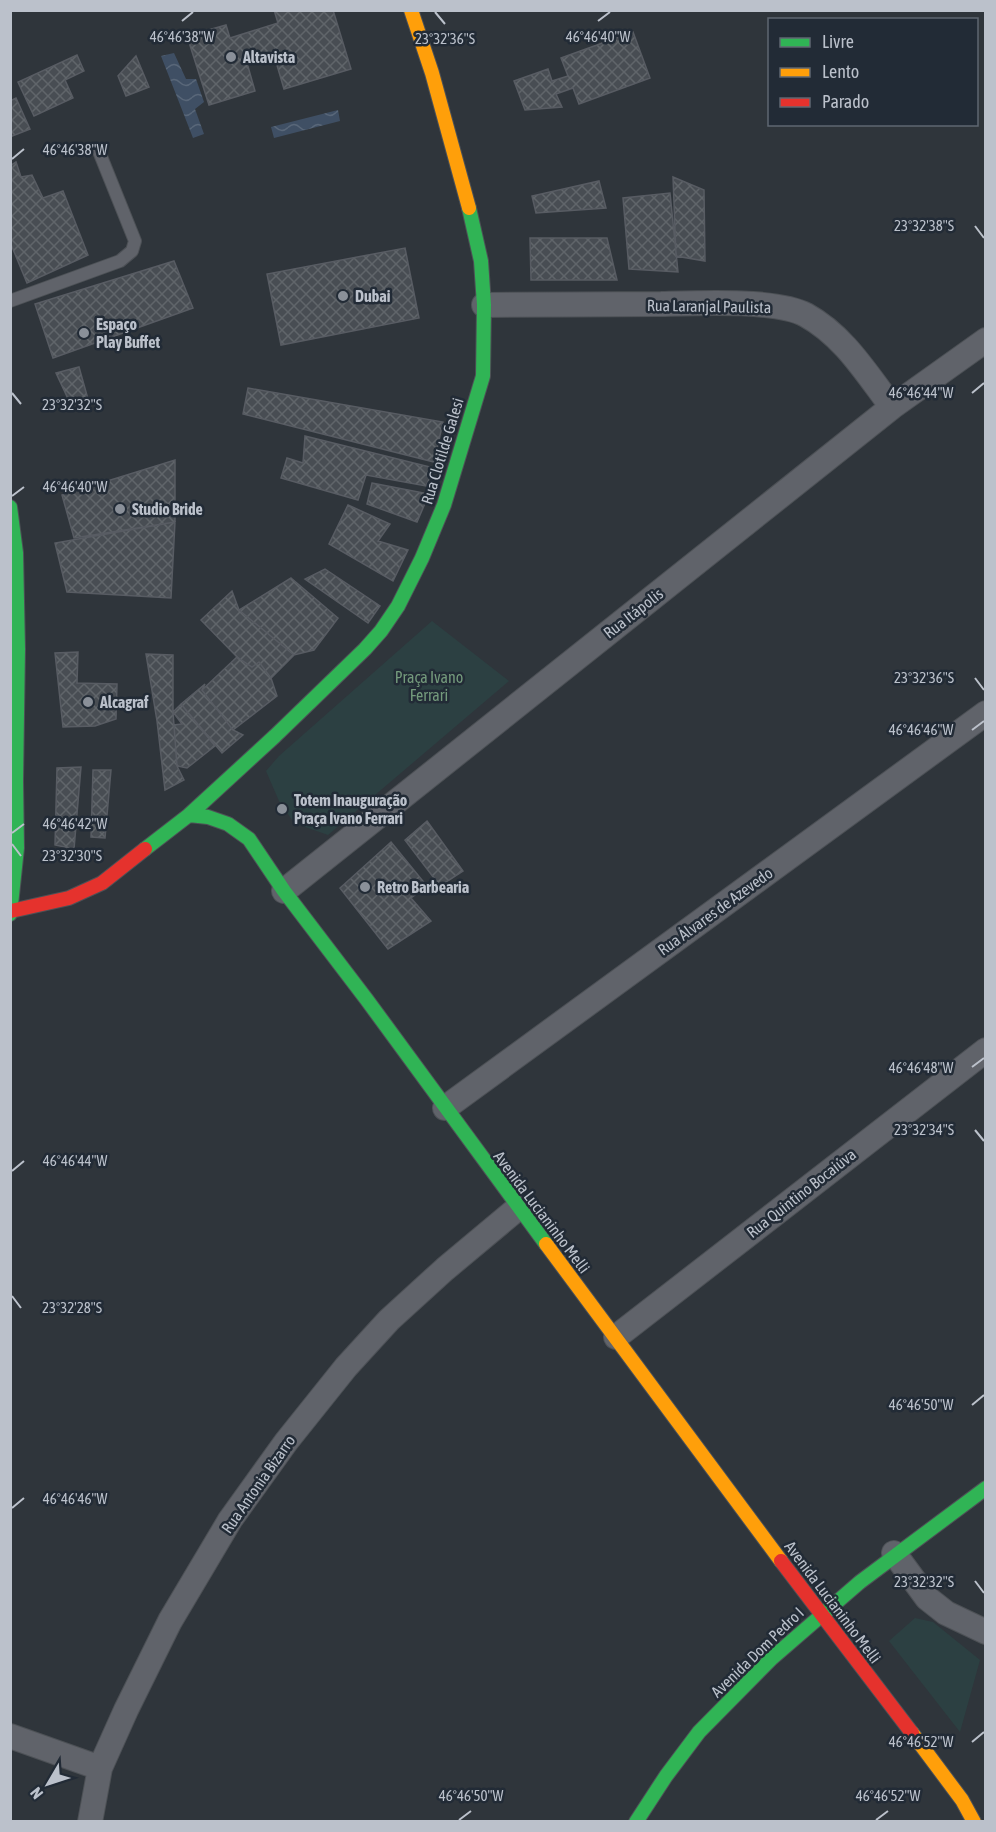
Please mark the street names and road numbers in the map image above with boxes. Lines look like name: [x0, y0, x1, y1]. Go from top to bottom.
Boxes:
street label: Rua Laranjal Paulista: [647, 296, 771, 317]
street label: Rua Clotilde Galesi: [417, 396, 467, 506]
street label: Rua Itápolis: [600, 584, 667, 642]
street label: Rua Álvares de Azevedo: [654, 863, 776, 959]
street label: Rua Quintino Bocaiúva: [743, 1145, 859, 1241]
street label: Avenida Lucianinho Melli: [490, 1147, 594, 1277]
street label: Rua Antonia Bizarro: [218, 1432, 298, 1536]
street label: Avenida Lucianinho Melli: [781, 1537, 885, 1667]
street label: Avenida Dom Pedro I: [707, 1603, 807, 1701]

